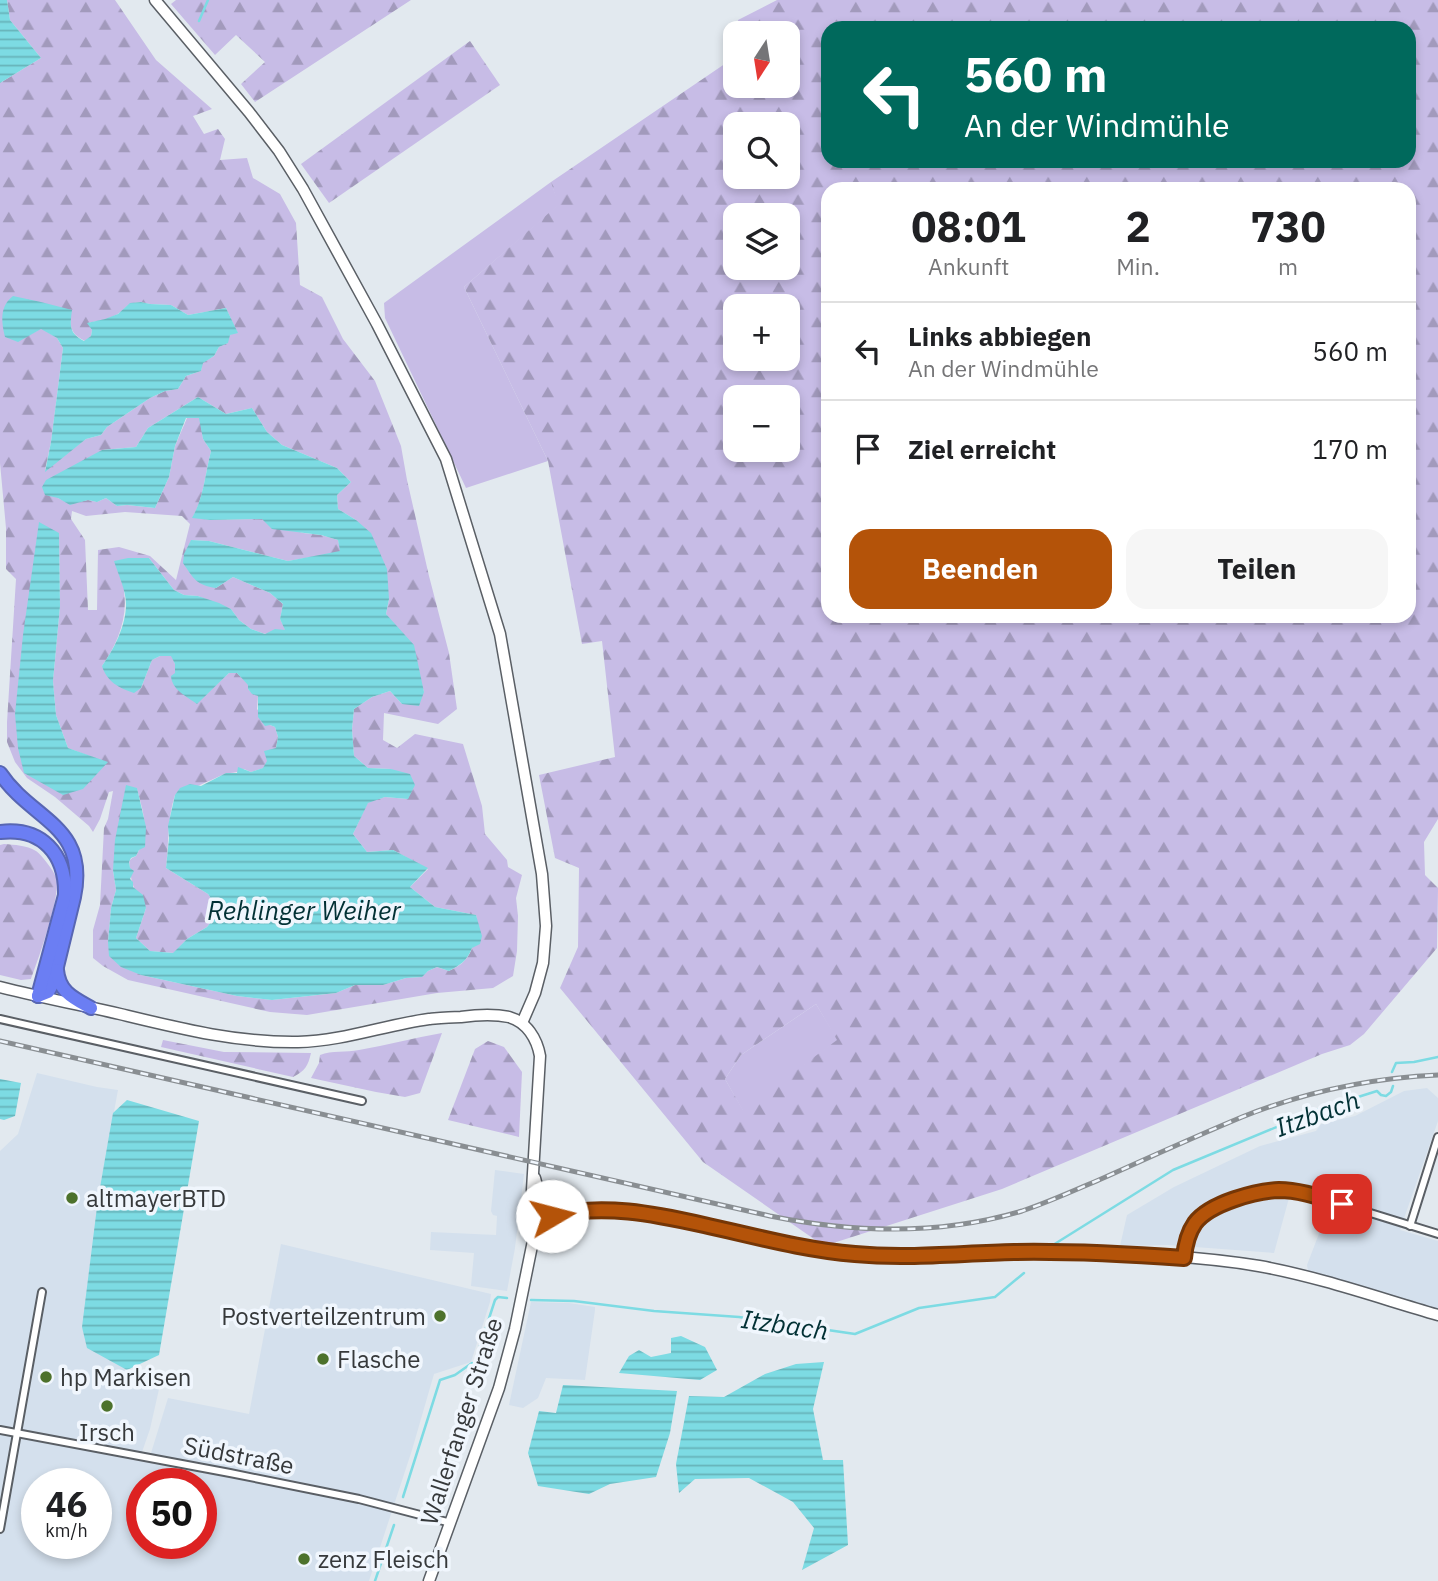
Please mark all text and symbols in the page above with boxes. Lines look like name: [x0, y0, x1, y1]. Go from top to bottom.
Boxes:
north arrow: [723, 21, 800, 98]
map controls: [723, 21, 800, 462]
text: 560 m: [964, 42, 1108, 105]
icon: left: [849, 49, 940, 140]
text: An der Windmühle: [964, 104, 1229, 146]
button: search: [723, 112, 800, 189]
text: 08:01: [911, 199, 1026, 254]
text: 2: [1125, 199, 1151, 254]
text: 730: [1250, 199, 1326, 254]
button: layers: [723, 203, 800, 280]
text: Ankunft: [928, 251, 1009, 281]
text: Min.: [1116, 251, 1160, 281]
text: m: [1278, 251, 1298, 281]
button: +: [723, 294, 800, 371]
text: Links abbiegen: [908, 319, 1091, 353]
icon: left: [849, 332, 887, 370]
text: 560 m: [1312, 334, 1388, 368]
text: An der Windmühle: [908, 353, 1099, 383]
button: −: [723, 385, 800, 462]
icon: arrive: [849, 430, 887, 468]
text: Ziel erreicht: [908, 432, 1056, 466]
text: 170 m: [1312, 432, 1388, 466]
button: Beenden: [849, 529, 1112, 609]
button: Teilen: [1126, 529, 1388, 609]
water label: Rehlinger Weiher: [207, 893, 402, 927]
water label: Itzbach: [1270, 1082, 1364, 1144]
pin: [1312, 1174, 1372, 1234]
position arrow: [515, 1179, 589, 1253]
place label: altmayerBTD: [86, 1182, 226, 1214]
icon: arrive: [1323, 1185, 1361, 1223]
marker: altmayerBTD: [64, 1190, 80, 1206]
place label: Postverteilzentrum: [221, 1300, 426, 1332]
water label: Itzbach: [739, 1301, 831, 1347]
marker: Postverteilzentrum: [432, 1308, 448, 1324]
street label: Wallerfanger Straße: [412, 1313, 510, 1529]
place label: Flasche: [337, 1343, 420, 1375]
marker: Flasche: [315, 1351, 331, 1367]
place label: hp Markisen: [60, 1361, 191, 1393]
marker: hp Markisen: [38, 1369, 54, 1385]
marker: Irsch: [99, 1398, 115, 1414]
place label: Irsch: [79, 1416, 135, 1448]
street label: Südstraße: [181, 1429, 297, 1481]
speed limit sign: 50: [126, 1468, 217, 1559]
text: 46: [45, 1481, 88, 1527]
text: km/h: [45, 1519, 88, 1542]
place label: zenz Fleisch: [318, 1543, 449, 1575]
marker: zenz Fleisch: [296, 1551, 312, 1567]

